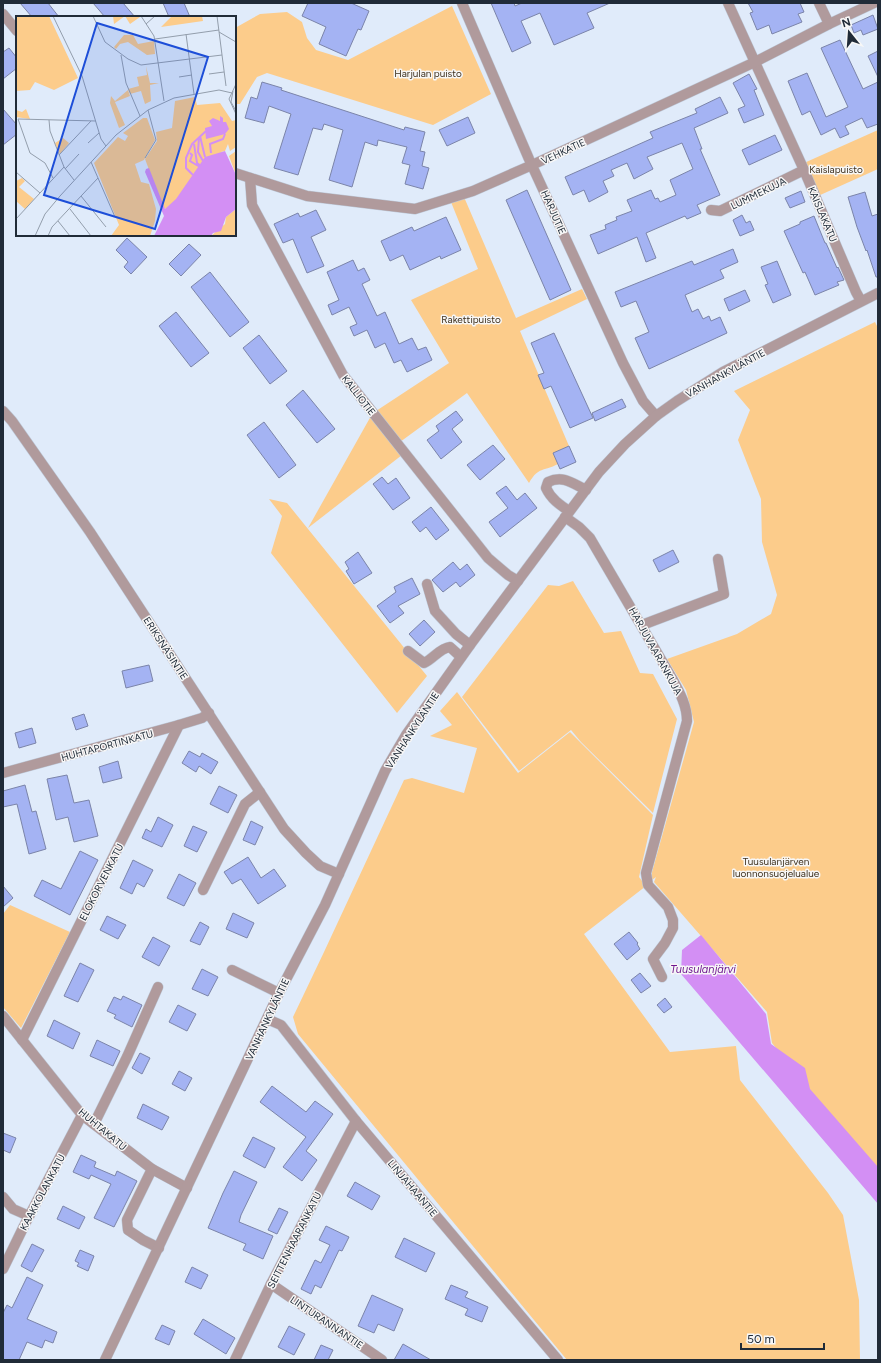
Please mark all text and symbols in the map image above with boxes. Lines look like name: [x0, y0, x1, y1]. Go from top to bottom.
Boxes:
north arrow: [829, 12, 869, 52]
text: N: [840, 15, 852, 30]
inset map: [16, 16, 236, 236]
park label: Harjulan puisto: [394, 67, 462, 80]
street label: VEHKATIE: [539, 136, 587, 167]
park label: Kaislapuisto: [809, 163, 863, 176]
street label: LUMMEKUJA: [728, 174, 788, 212]
street label: KAISLAKATU: [805, 184, 840, 244]
street label: HARJUTIE: [538, 188, 569, 236]
park label: Rakettipuisto: [441, 313, 501, 326]
street label: VANHANKYLÄNTIE: [683, 346, 767, 401]
street label: KALLIOTIE: [339, 372, 378, 418]
street label: HARJUVAARANKUJA: [626, 605, 685, 698]
street label: ERIKSNÄSINTIE: [140, 614, 191, 682]
street label: VANHANKYLÄNTIE: [383, 689, 442, 771]
street label: HUHTAPORTINKATU: [60, 727, 155, 764]
street label: ELOKORVENKATU: [76, 842, 126, 923]
park label: Tuusulanjärven luonnonsuojelualue: [733, 855, 820, 880]
water label: Tuusulanjärvi: [670, 963, 736, 976]
street label: VANHANKYLÄNTIE: [243, 976, 292, 1062]
street label: HUHTAKATU: [76, 1105, 129, 1153]
street label: KAAKKOLANKATU: [17, 1152, 68, 1233]
street label: LINJAHAANTIE: [385, 1157, 440, 1220]
street label: SEITTENHAARANKATU: [264, 1190, 324, 1291]
street label: LINTURANNANTIE: [288, 1293, 366, 1352]
scale bar: [741, 1325, 824, 1351]
text: 50 m: [747, 1332, 775, 1346]

